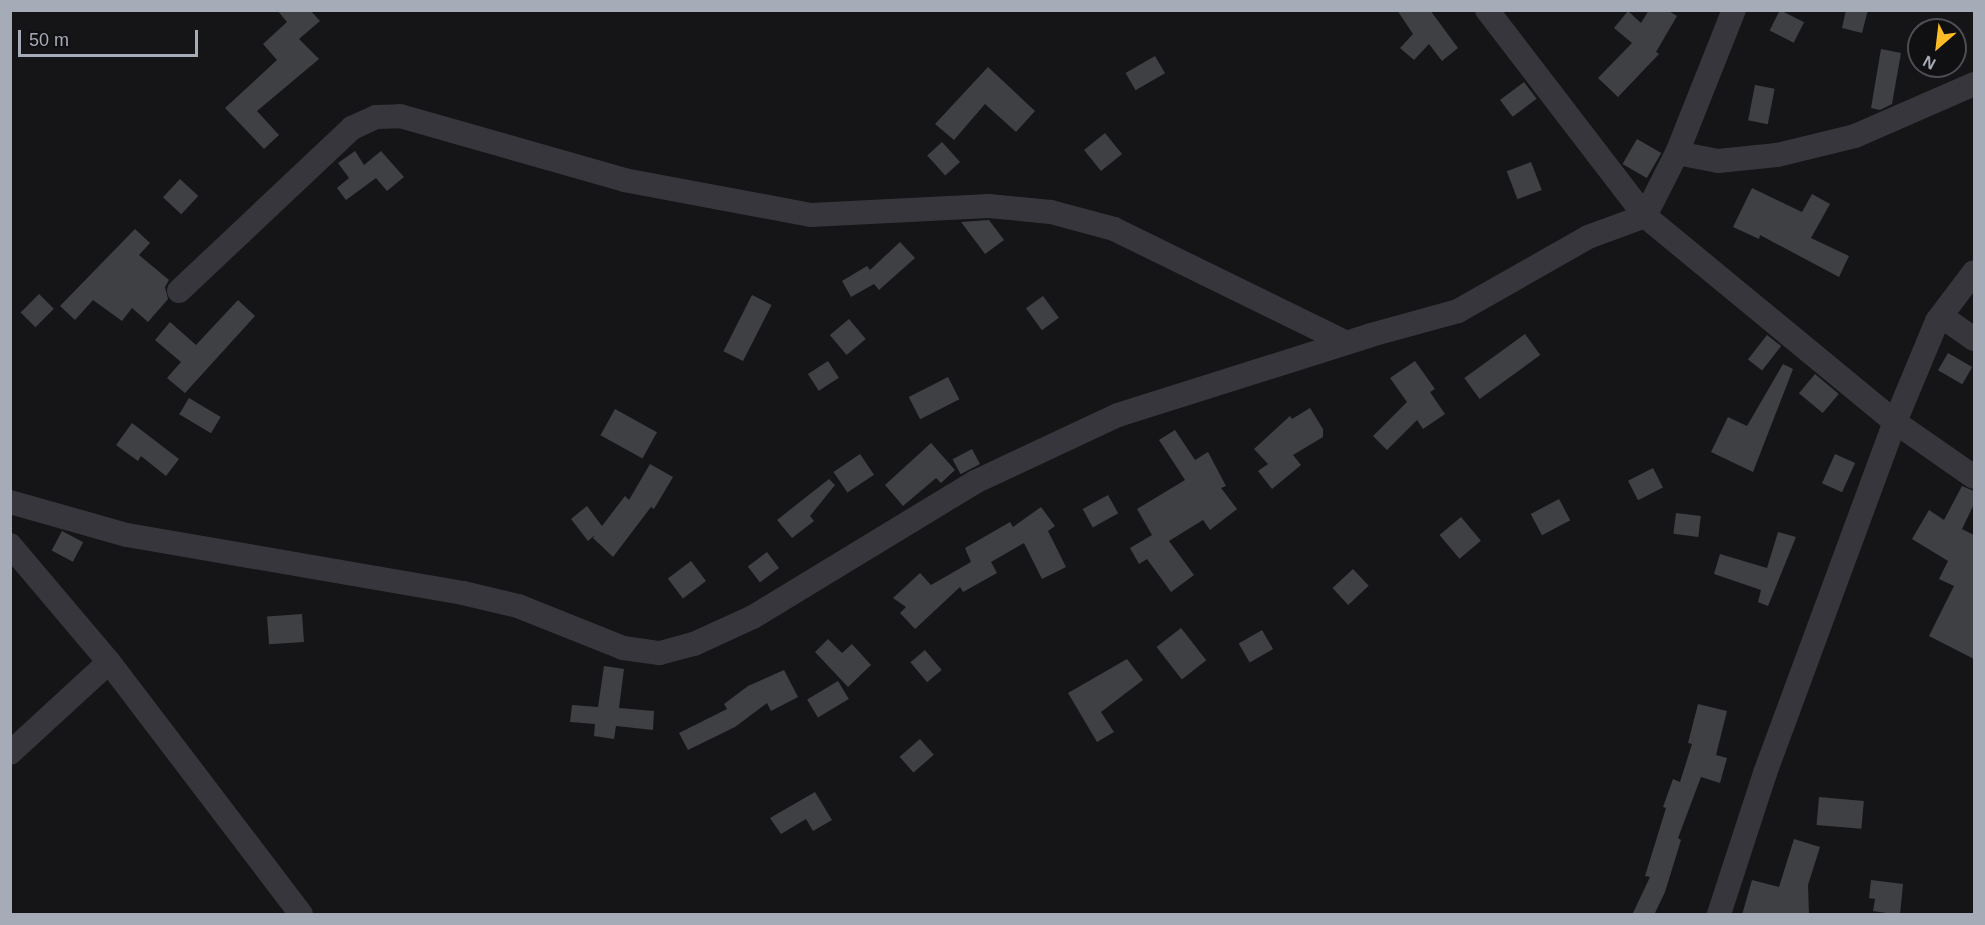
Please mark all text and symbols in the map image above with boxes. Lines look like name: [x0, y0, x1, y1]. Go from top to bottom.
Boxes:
scale bar: [21, 18, 201, 56]
north arrow: [1907, 18, 1967, 78]
text: 50 m: [29, 30, 69, 50]
text: N: [1920, 52, 1938, 73]

